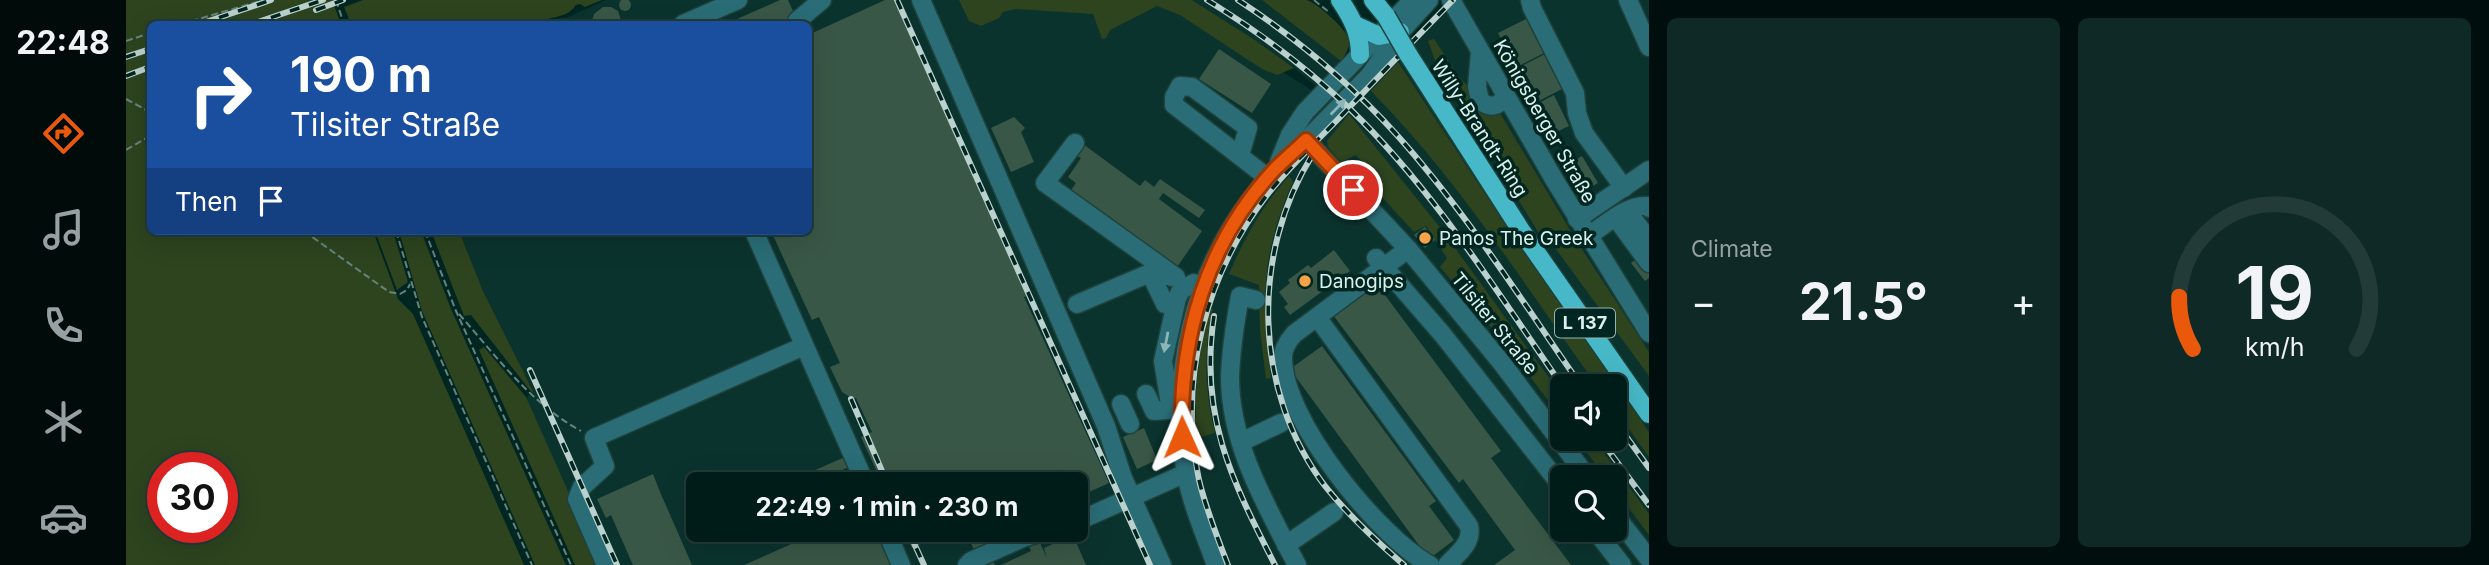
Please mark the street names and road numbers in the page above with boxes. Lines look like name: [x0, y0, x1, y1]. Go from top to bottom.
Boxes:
street label: Königsberger Straße: [1488, 36, 1601, 207]
street label: Willy-Brandt-Ring: [1427, 55, 1533, 201]
street label: Tilsiter Straße: [1446, 268, 1543, 379]
road number: L 137: [1555, 309, 1615, 338]

